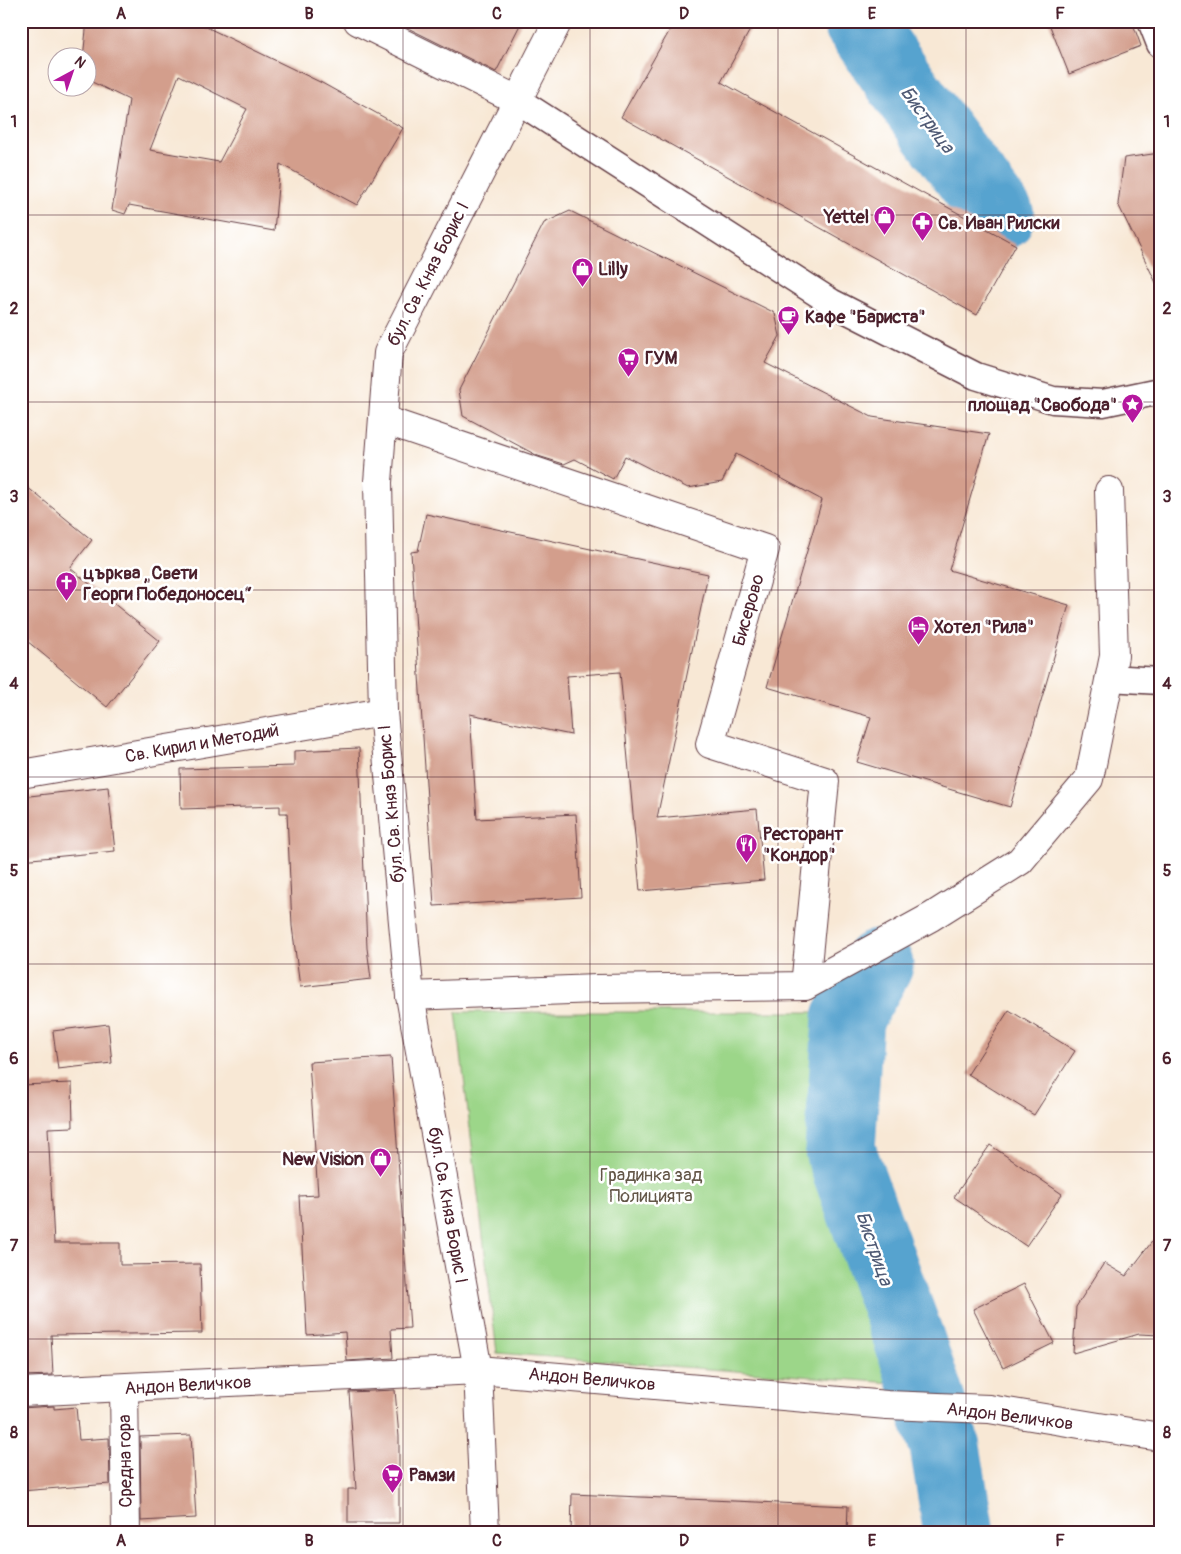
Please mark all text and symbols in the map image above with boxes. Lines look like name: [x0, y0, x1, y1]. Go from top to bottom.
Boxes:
text: A: [116, 4, 127, 24]
text: B: [304, 4, 314, 24]
text: C: [492, 4, 502, 24]
text: D: [679, 4, 689, 24]
text: E: [868, 4, 877, 24]
text: F: [1055, 4, 1065, 24]
north arrow: [48, 48, 98, 98]
text: N: [71, 53, 89, 72]
water label: Бистрица: [895, 81, 960, 159]
text: 1: [11, 112, 17, 132]
text: 1: [1164, 112, 1170, 132]
street label: бул. Св. Княз Борис I: [382, 198, 475, 350]
shop icon: Yettel: [873, 205, 897, 236]
place label: Yettel: [823, 206, 869, 229]
pharmacy icon: Св. Иван Рилски: [910, 211, 934, 242]
place label: Св. Иван Рилски: [938, 212, 1060, 235]
shop icon: Lilly: [570, 257, 594, 288]
place label: Lilly: [598, 258, 628, 281]
text: 2: [10, 299, 19, 319]
text: 2: [1163, 299, 1172, 319]
cafe icon: Кафе "Бариста": [777, 305, 801, 336]
place label: Кафе "Бариста": [805, 306, 926, 329]
supermarket icon: ГУМ: [617, 346, 641, 377]
place label: ГУМ: [645, 347, 677, 370]
place icon: площад "Свобода": [1121, 393, 1145, 424]
place label: площад "Свобода": [968, 394, 1117, 417]
text: 3: [10, 487, 19, 507]
text: 3: [1163, 487, 1172, 507]
place label: църква „Свети Георги Победоносец“: [83, 562, 252, 606]
church icon: църква „Свети Георги Победоносец“: [55, 571, 79, 602]
street label: Бисерово: [727, 571, 770, 649]
hotel icon: Хотел "Рила": [906, 615, 930, 646]
place label: Хотел "Рила": [934, 616, 1034, 639]
text: 4: [9, 674, 19, 694]
text: 4: [1162, 674, 1172, 694]
street label: Св. Кирил и Методий: [123, 719, 281, 768]
street label: бул. Св. Княз Борис I: [373, 724, 410, 884]
place label: Ресторант "Кондор": [763, 823, 844, 867]
restaurant icon: Ресторант "Кондор": [735, 832, 759, 863]
text: 5: [10, 861, 19, 881]
text: 5: [1163, 861, 1172, 881]
text: 6: [9, 1049, 19, 1069]
text: 6: [1162, 1049, 1172, 1069]
street label: бул. Св. Княз Борис I: [422, 1125, 473, 1285]
shop icon: New Vision: [368, 1147, 392, 1178]
place label: New Vision: [282, 1148, 364, 1171]
park label: Градинка зад Полицията: [600, 1164, 703, 1208]
water label: Бистрица: [850, 1208, 898, 1290]
text: 7: [10, 1236, 19, 1256]
text: 7: [1163, 1236, 1172, 1256]
street label: Андон Величков: [527, 1362, 656, 1397]
street label: Андон Величков: [124, 1371, 252, 1400]
street label: Андон Величков: [945, 1397, 1075, 1436]
street label: Средна гора: [113, 1414, 138, 1508]
text: 8: [10, 1423, 18, 1443]
text: 8: [1163, 1423, 1171, 1443]
supermarket icon: Рамзи: [381, 1463, 405, 1494]
place label: Рамзи: [409, 1464, 455, 1487]
text: A: [116, 1531, 127, 1551]
text: B: [304, 1531, 314, 1551]
text: C: [492, 1531, 502, 1551]
text: D: [679, 1531, 689, 1551]
text: E: [868, 1531, 877, 1551]
text: F: [1055, 1531, 1065, 1551]

